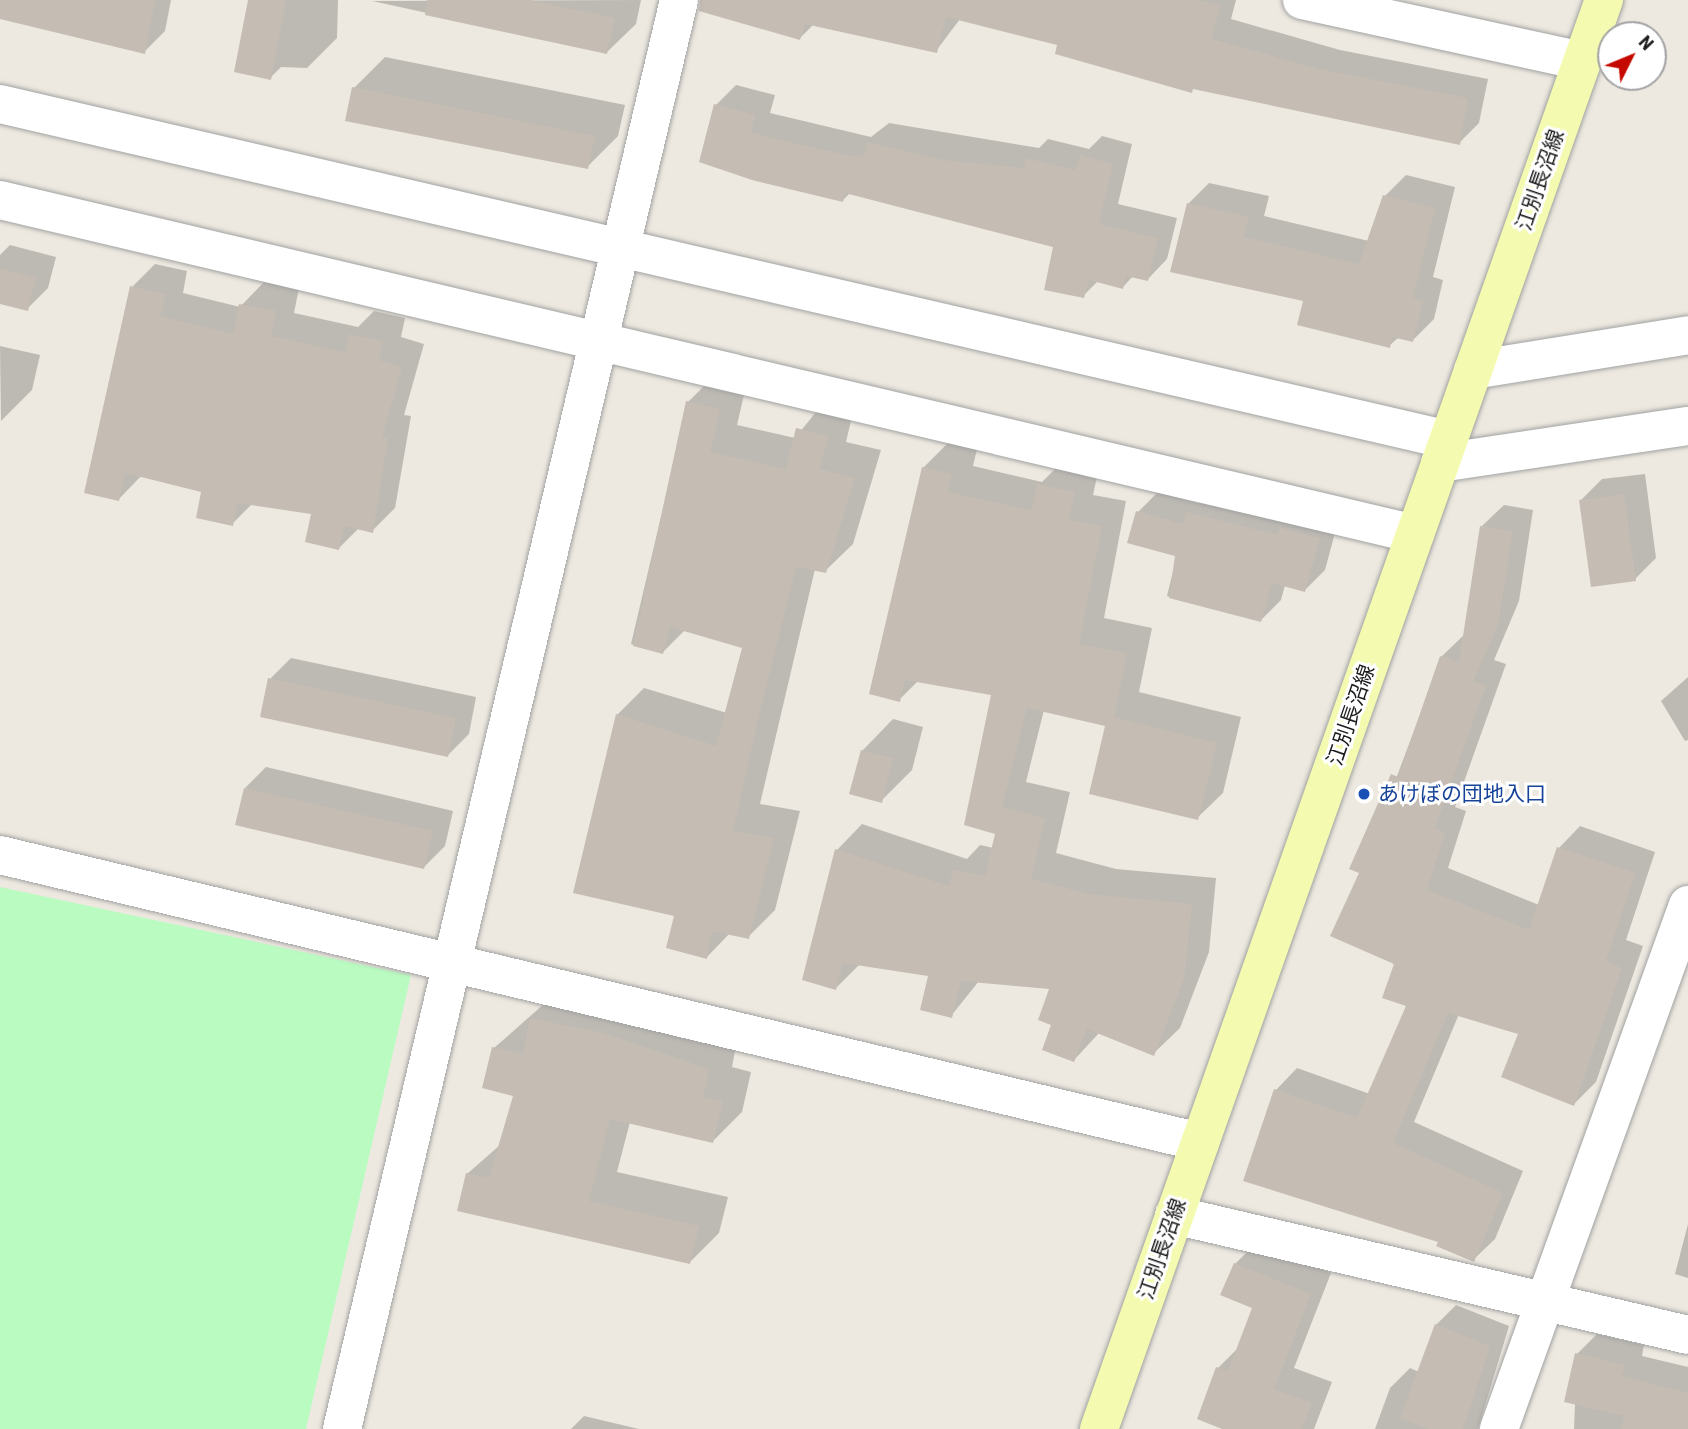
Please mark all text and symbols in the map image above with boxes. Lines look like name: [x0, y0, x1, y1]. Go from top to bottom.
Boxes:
north arrow: [1597, 21, 1667, 91]
text: N: [1634, 31, 1659, 55]
street label: 江別長沼線: [1511, 126, 1569, 234]
street label: 江別長沼線: [1322, 661, 1380, 769]
place label: あけぼの団地入口: [1378, 781, 1546, 807]
marker: あけぼの団地入口: [1356, 786, 1372, 802]
street label: 江別長沼線: [1133, 1195, 1191, 1303]

